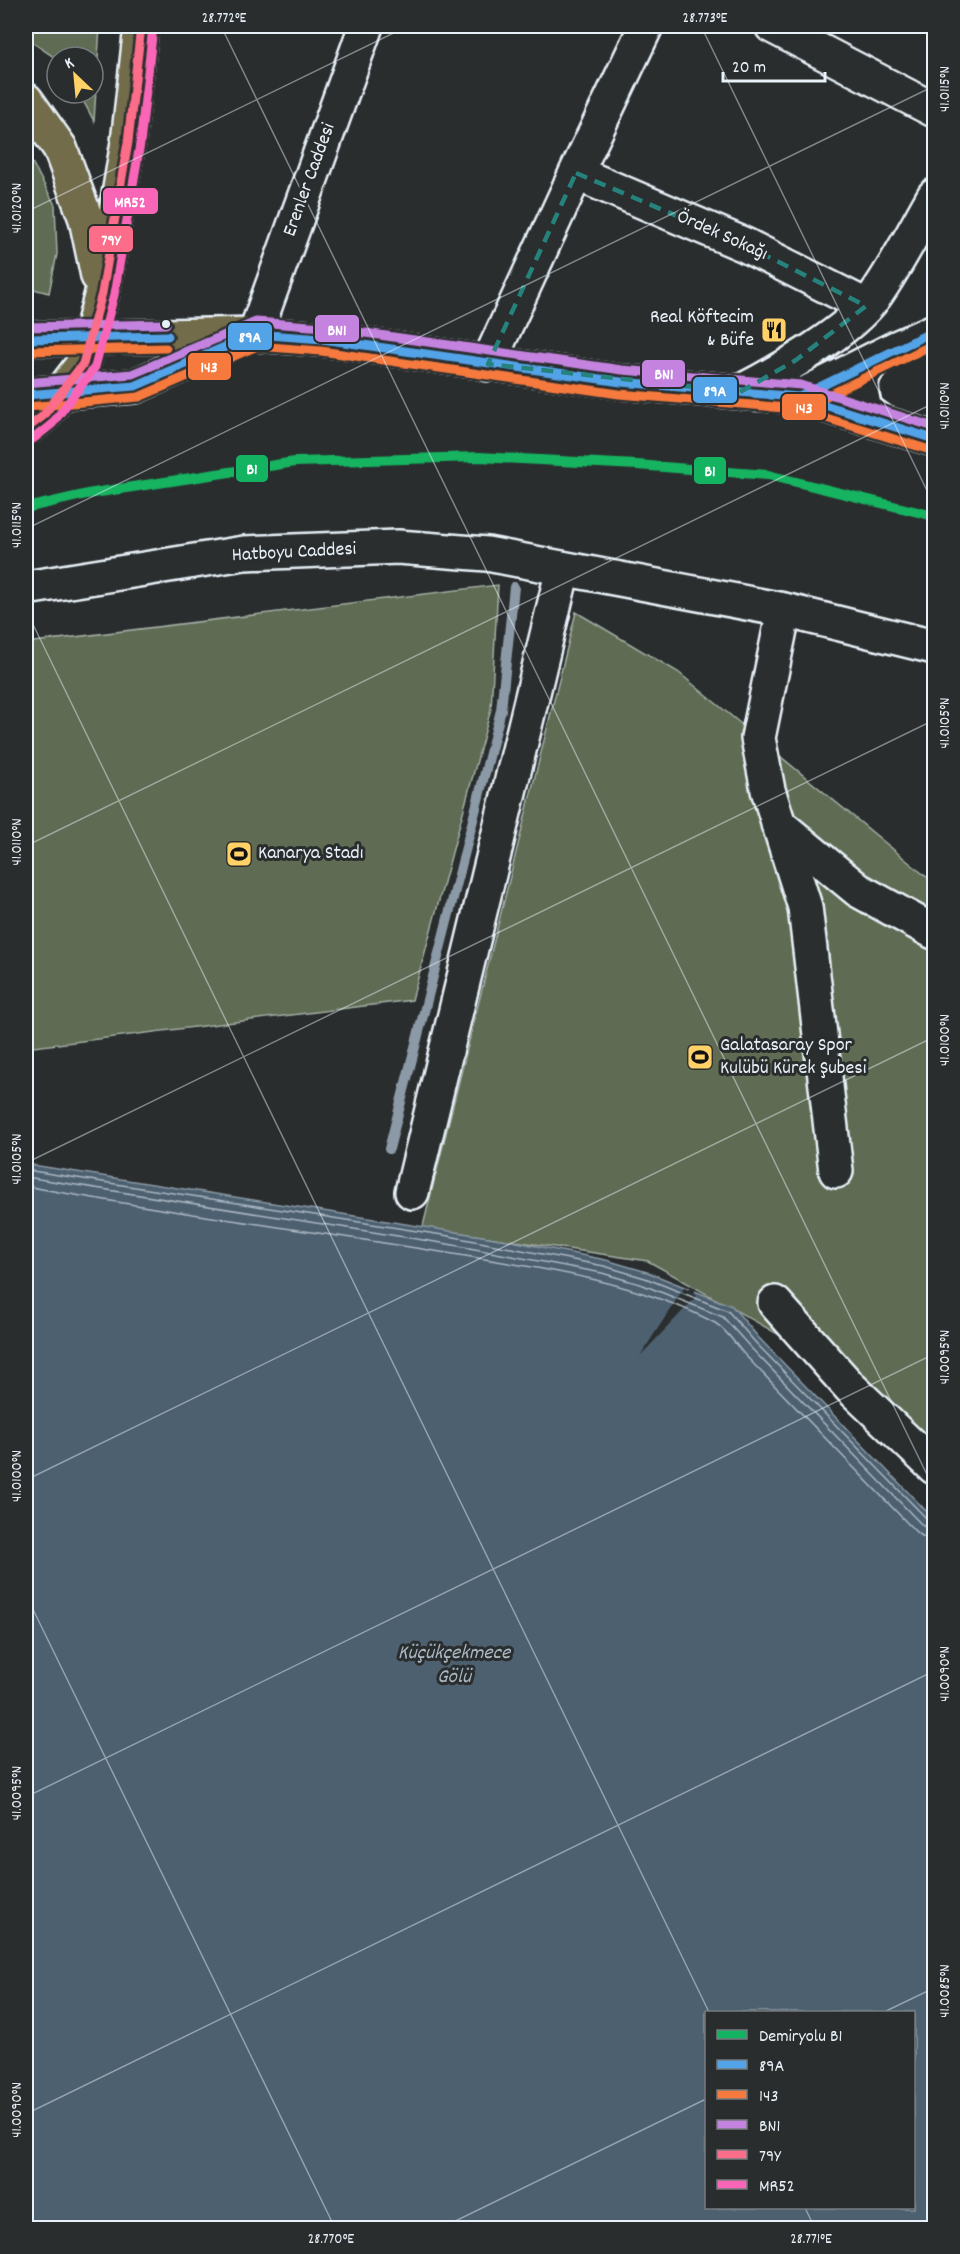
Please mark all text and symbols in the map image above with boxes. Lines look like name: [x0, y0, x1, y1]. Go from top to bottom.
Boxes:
text: 28.772°E: [202, 8, 247, 30]
text: 28.773°E: [683, 8, 728, 30]
north arrow: [45, 45, 105, 105]
scale bar: [723, 45, 825, 83]
text: K: [61, 52, 78, 76]
text: 20 m: [732, 56, 766, 81]
text: 41.0115°N: [935, 66, 957, 112]
street label: Erenler Caddesi: [276, 119, 344, 241]
text: 41.0120°N: [7, 183, 29, 233]
line badge: MR52: [102, 187, 159, 215]
text: MR52: [114, 192, 146, 215]
street label: Ördek Sokağı: [672, 203, 772, 269]
line badge: 79Y: [88, 225, 134, 253]
text: 79Y: [101, 230, 122, 253]
place label: Real Köftecim & Büfe: [650, 304, 754, 355]
line badge: BN1: [314, 314, 360, 343]
restaurant icon: Real Köftecim & Büfe: [759, 315, 789, 345]
unlabelled marker: [160, 318, 172, 330]
text: BN1: [328, 320, 347, 343]
line badge: 89A: [227, 322, 273, 351]
text: 89A: [239, 327, 262, 350]
line badge: 143: [187, 352, 232, 381]
text: 143: [200, 357, 218, 380]
line badge: BN1: [641, 359, 686, 388]
text: BN1: [655, 364, 674, 387]
line badge: 89A: [692, 376, 738, 404]
text: 89A: [704, 381, 727, 404]
text: 41.0110°N: [935, 382, 957, 430]
line badge: 143: [781, 393, 827, 421]
text: 143: [795, 398, 813, 421]
line badge: B1: [235, 454, 269, 483]
line badge: B1: [693, 456, 727, 485]
text: B1: [246, 459, 258, 482]
text: B1: [704, 461, 716, 484]
text: 41.0115°N: [7, 502, 29, 548]
street label: Hatboyu Caddesi: [231, 536, 357, 570]
text: 41.0105°N: [935, 698, 957, 748]
text: 41.0110°N: [7, 818, 29, 866]
sports icon: Kanarya Stadı: [224, 839, 254, 869]
place label: Kanarya Stadı: [258, 840, 363, 868]
text: 41.0100°N: [935, 1014, 957, 1066]
place label: Galatasaray Spor Kulübü Kürek Şubesi: [720, 1032, 867, 1083]
sports icon: Galatasaray Spor Kulübü Kürek Şubesi: [685, 1042, 715, 1072]
text: 41.0105°N: [7, 1134, 29, 1184]
text: 41.0095°N: [935, 1330, 957, 1384]
text: 41.0100°N: [7, 1450, 29, 1502]
water label: Küçükçekmece Gölü: [398, 1639, 512, 1693]
text: 41.0090°N: [935, 1646, 957, 1702]
text: 41.0095°N: [7, 1766, 29, 1820]
text: 41.0085°N: [935, 1964, 957, 2018]
legend: [705, 2011, 915, 2209]
text: Demiryolu B1: [759, 2025, 842, 2050]
text: 89A: [759, 2055, 784, 2080]
text: 41.0090°N: [7, 2082, 29, 2138]
text: 143: [759, 2085, 778, 2110]
text: BN1: [759, 2115, 780, 2140]
text: 79Y: [759, 2145, 782, 2170]
text: MR52: [759, 2175, 795, 2200]
text: 28.770°E: [308, 2229, 354, 2251]
text: 28.771°E: [790, 2229, 832, 2251]

